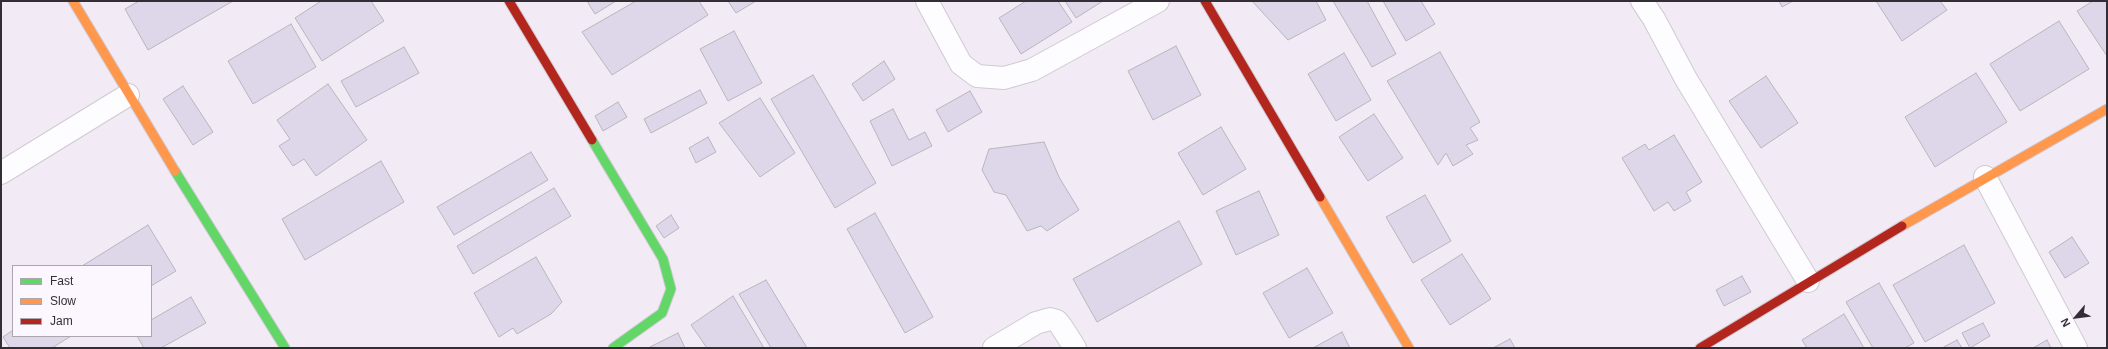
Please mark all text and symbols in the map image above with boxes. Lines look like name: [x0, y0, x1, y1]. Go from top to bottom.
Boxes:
legend: [12, 265, 152, 337]
text: Fast: [50, 274, 73, 288]
text: Slow: [50, 294, 76, 308]
north arrow: [2056, 297, 2096, 337]
text: Jam: [50, 314, 73, 328]
text: N: [2058, 316, 2073, 329]

